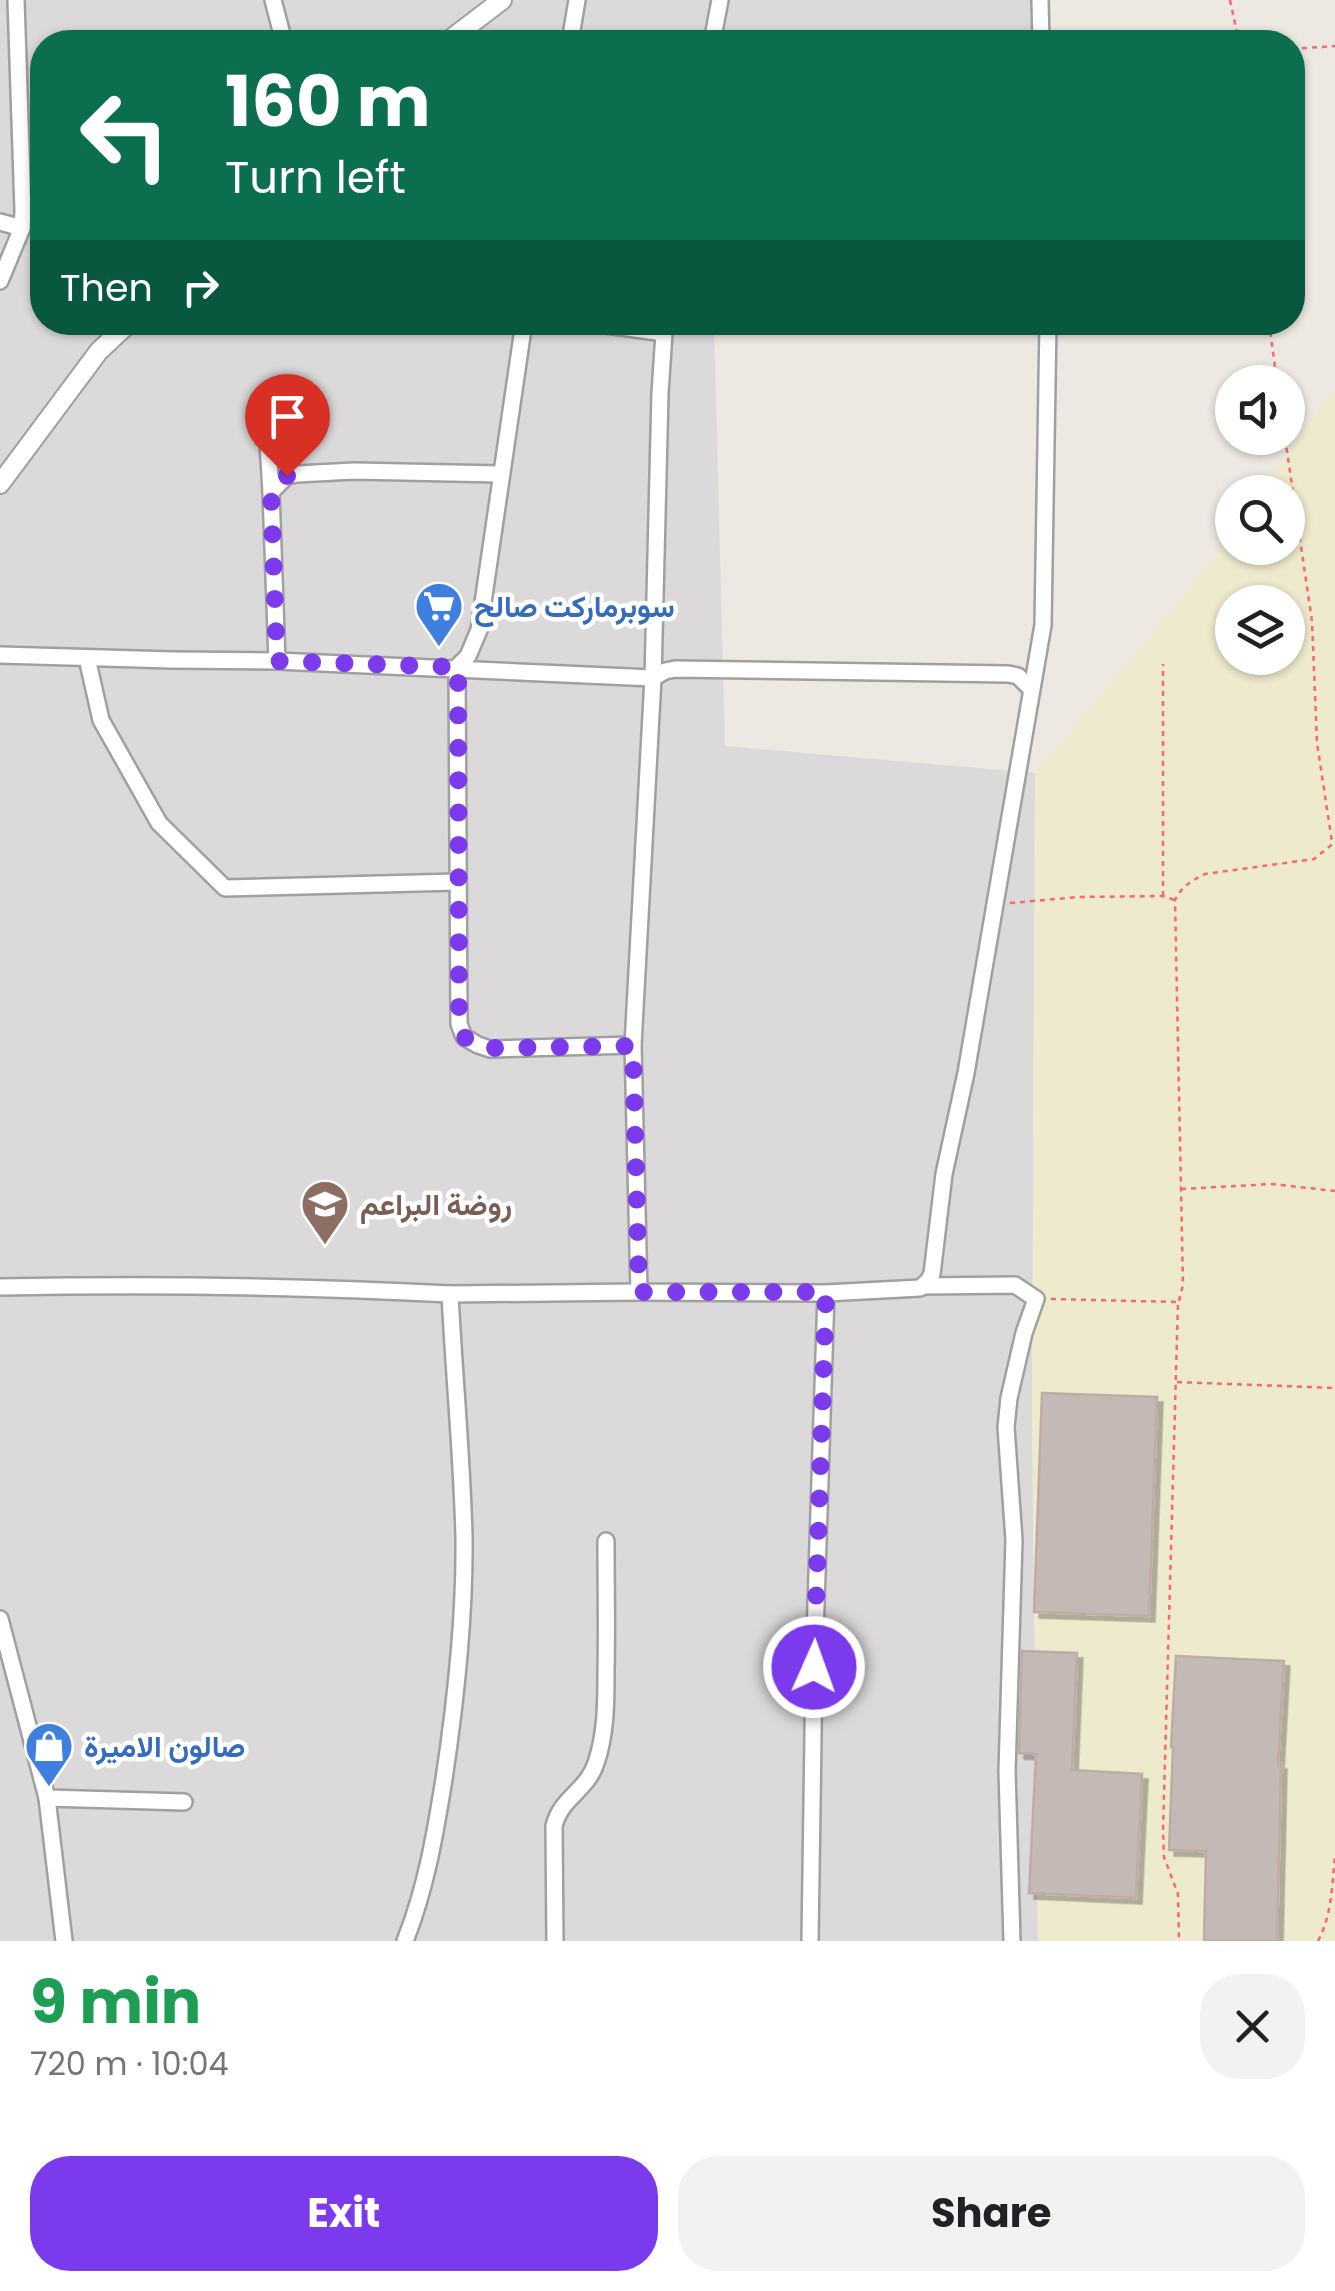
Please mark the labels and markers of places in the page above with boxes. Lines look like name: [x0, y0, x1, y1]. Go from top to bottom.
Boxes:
pin: [245, 374, 330, 477]
supermarket icon: سوبرماركت صالح: [413, 580, 465, 648]
place label: سوبرماركت صالح: [474, 585, 675, 628]
school or university icon: روضة البراعم: [299, 1178, 351, 1246]
place label: روضة البراعم: [360, 1183, 512, 1226]
shop icon: صالون الاميرة: [23, 1720, 75, 1788]
place label: صالون الاميرة: [84, 1725, 245, 1768]

